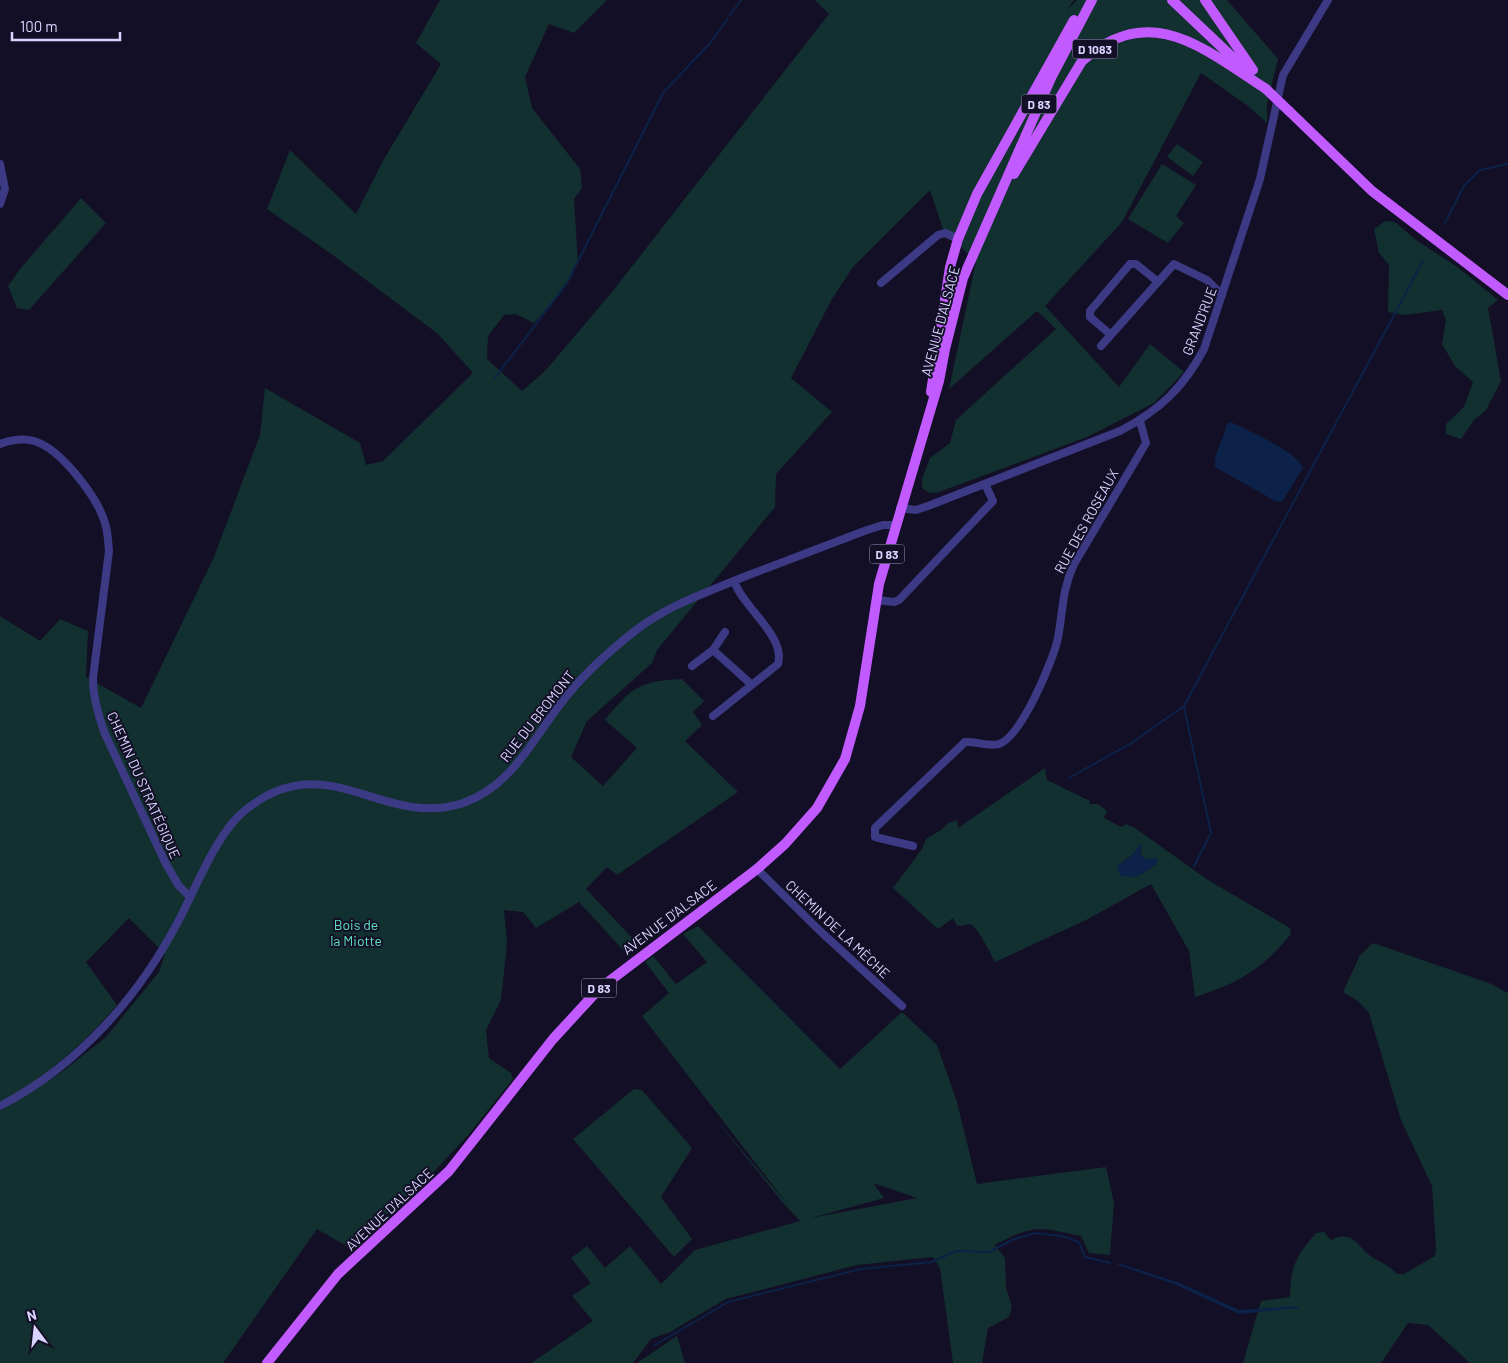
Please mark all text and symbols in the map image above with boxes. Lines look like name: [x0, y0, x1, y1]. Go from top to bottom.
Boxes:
scale bar: [12, 10, 120, 42]
text: 100 m: [20, 17, 58, 35]
road number: D 1083: [1072, 40, 1118, 59]
road number: D 83: [1022, 95, 1056, 114]
street label: AVENUE D'ALSACE: [917, 264, 963, 378]
street label: GRAND'RUE: [1178, 284, 1220, 358]
street label: RUE DES ROSEAUX: [1050, 466, 1122, 576]
road number: D 83: [870, 544, 904, 564]
street label: RUE DU BROMONT: [496, 667, 578, 765]
street label: CHEMIN DU STRATÉGIQUE: [104, 709, 184, 861]
street label: AVENUE D'ALSACE: [618, 876, 720, 958]
street label: CHEMIN DE LA MÈCHE: [782, 876, 894, 982]
park label: Bois de la Miotte: [330, 916, 382, 949]
road number: D 83: [582, 978, 616, 998]
street label: AVENUE D'ALSACE: [342, 1164, 436, 1254]
north arrow: [10, 1303, 60, 1353]
text: N: [25, 1306, 38, 1324]

